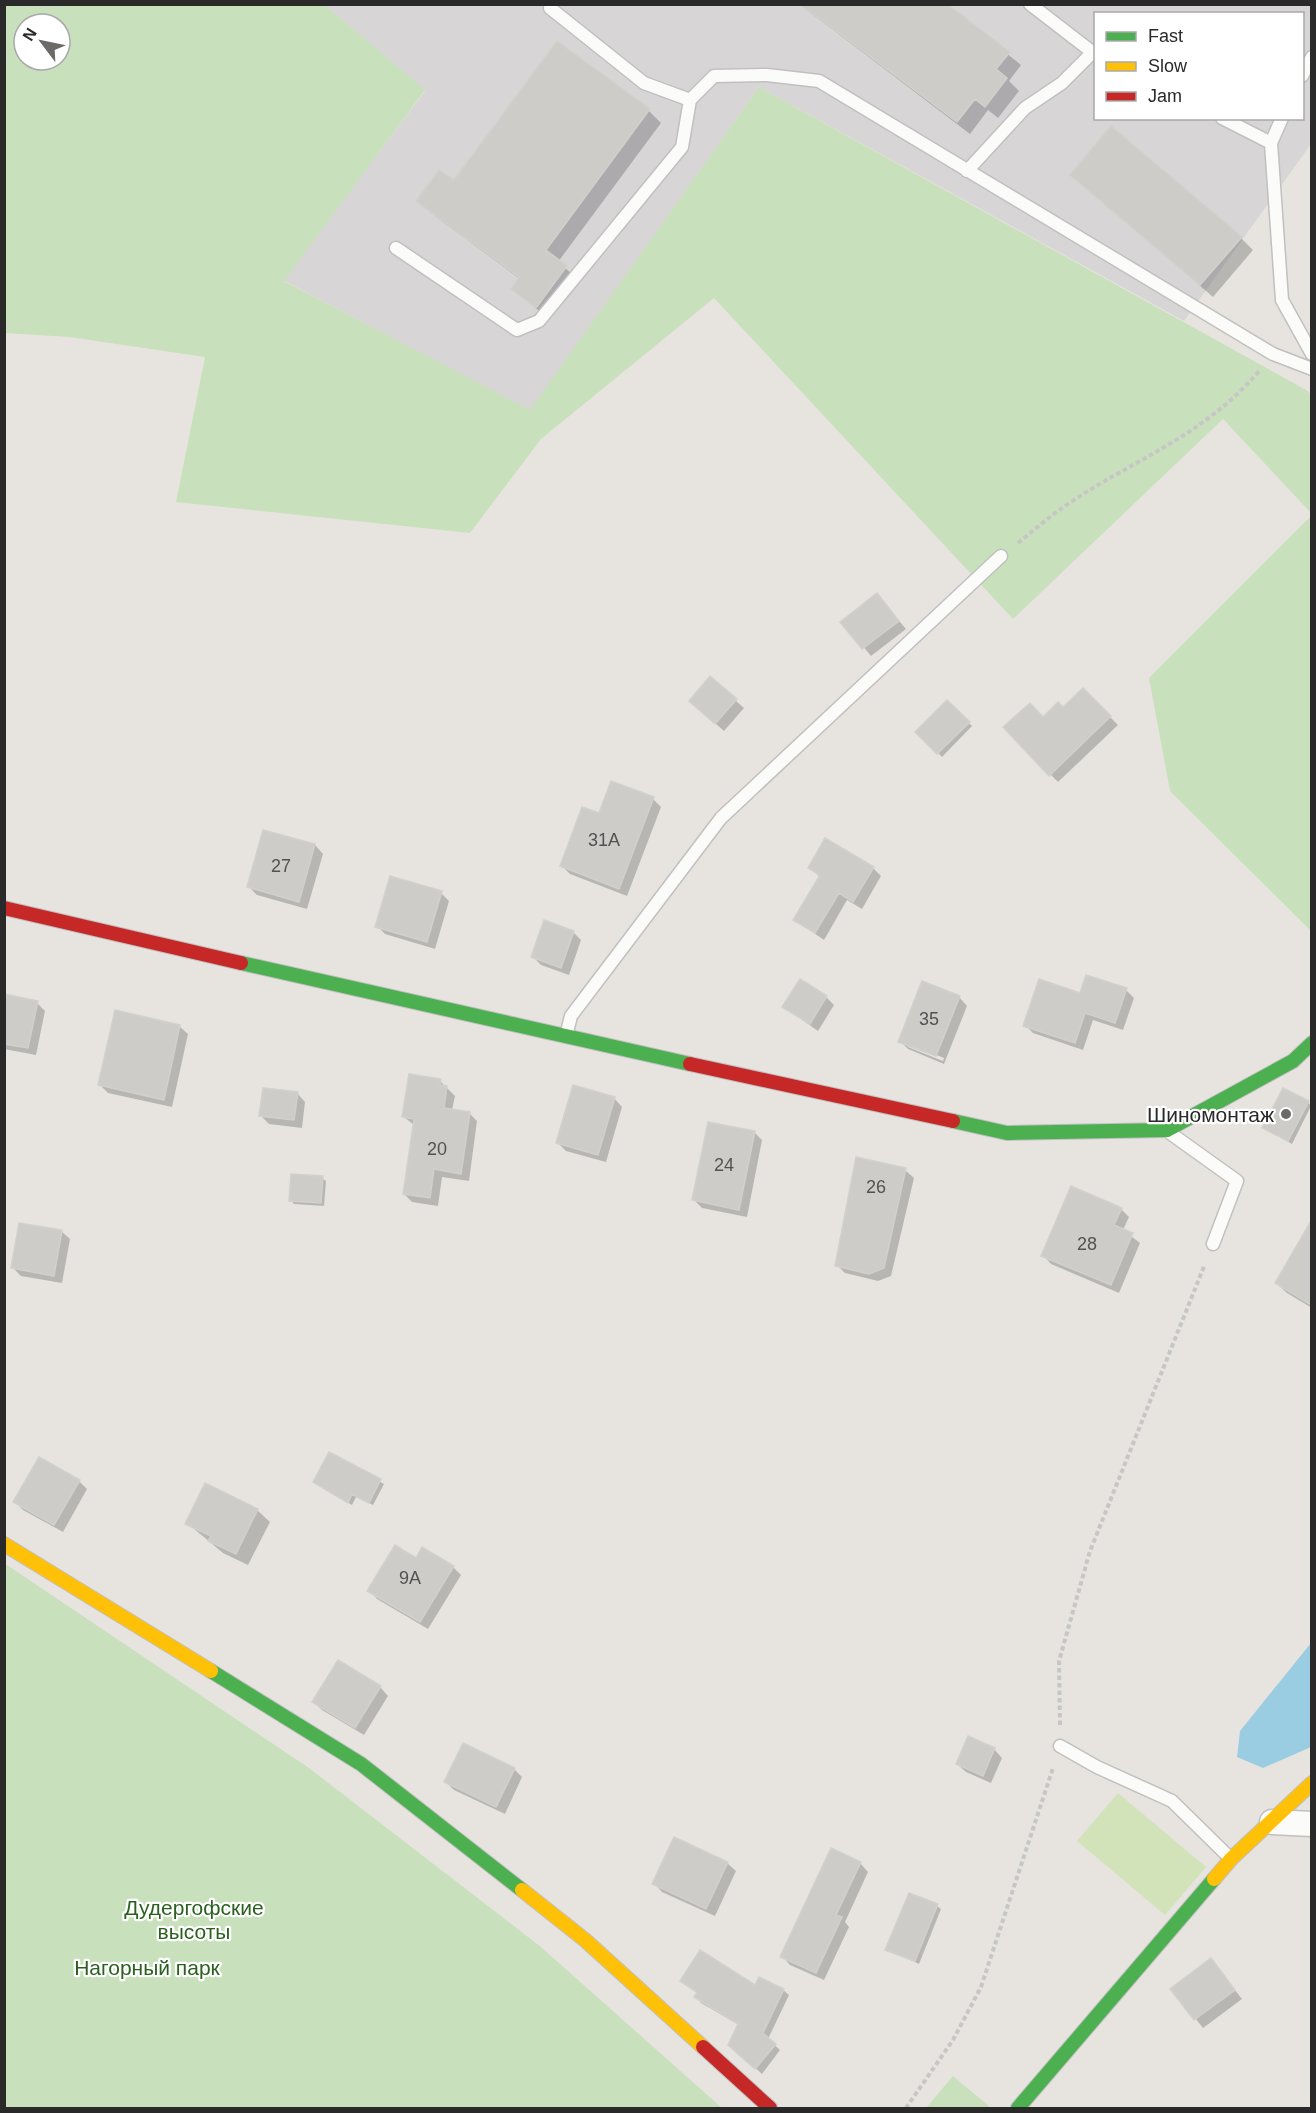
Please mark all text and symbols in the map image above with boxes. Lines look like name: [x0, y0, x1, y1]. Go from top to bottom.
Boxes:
north arrow: [12, 12, 72, 72]
legend: [1094, 12, 1304, 120]
text: N: [19, 25, 40, 44]
text: Fast: [1148, 26, 1183, 46]
text: Slow: [1148, 56, 1188, 76]
text: Jam: [1148, 86, 1182, 106]
house number: 31А: [588, 830, 620, 850]
house number: 27: [271, 856, 291, 876]
house number: 35: [919, 1009, 939, 1029]
place label: Шиномонтаж: [1147, 1103, 1274, 1126]
marker: Шиномонтаж: [1279, 1107, 1293, 1121]
house number: 20: [427, 1139, 447, 1159]
house number: 24: [714, 1155, 734, 1175]
house number: 26: [866, 1177, 886, 1197]
house number: 28: [1077, 1234, 1097, 1254]
house number: 9А: [399, 1568, 421, 1588]
park label: Дудергофские высоты: [124, 1896, 264, 1943]
park label: Нагорный парк: [74, 1956, 221, 1979]

